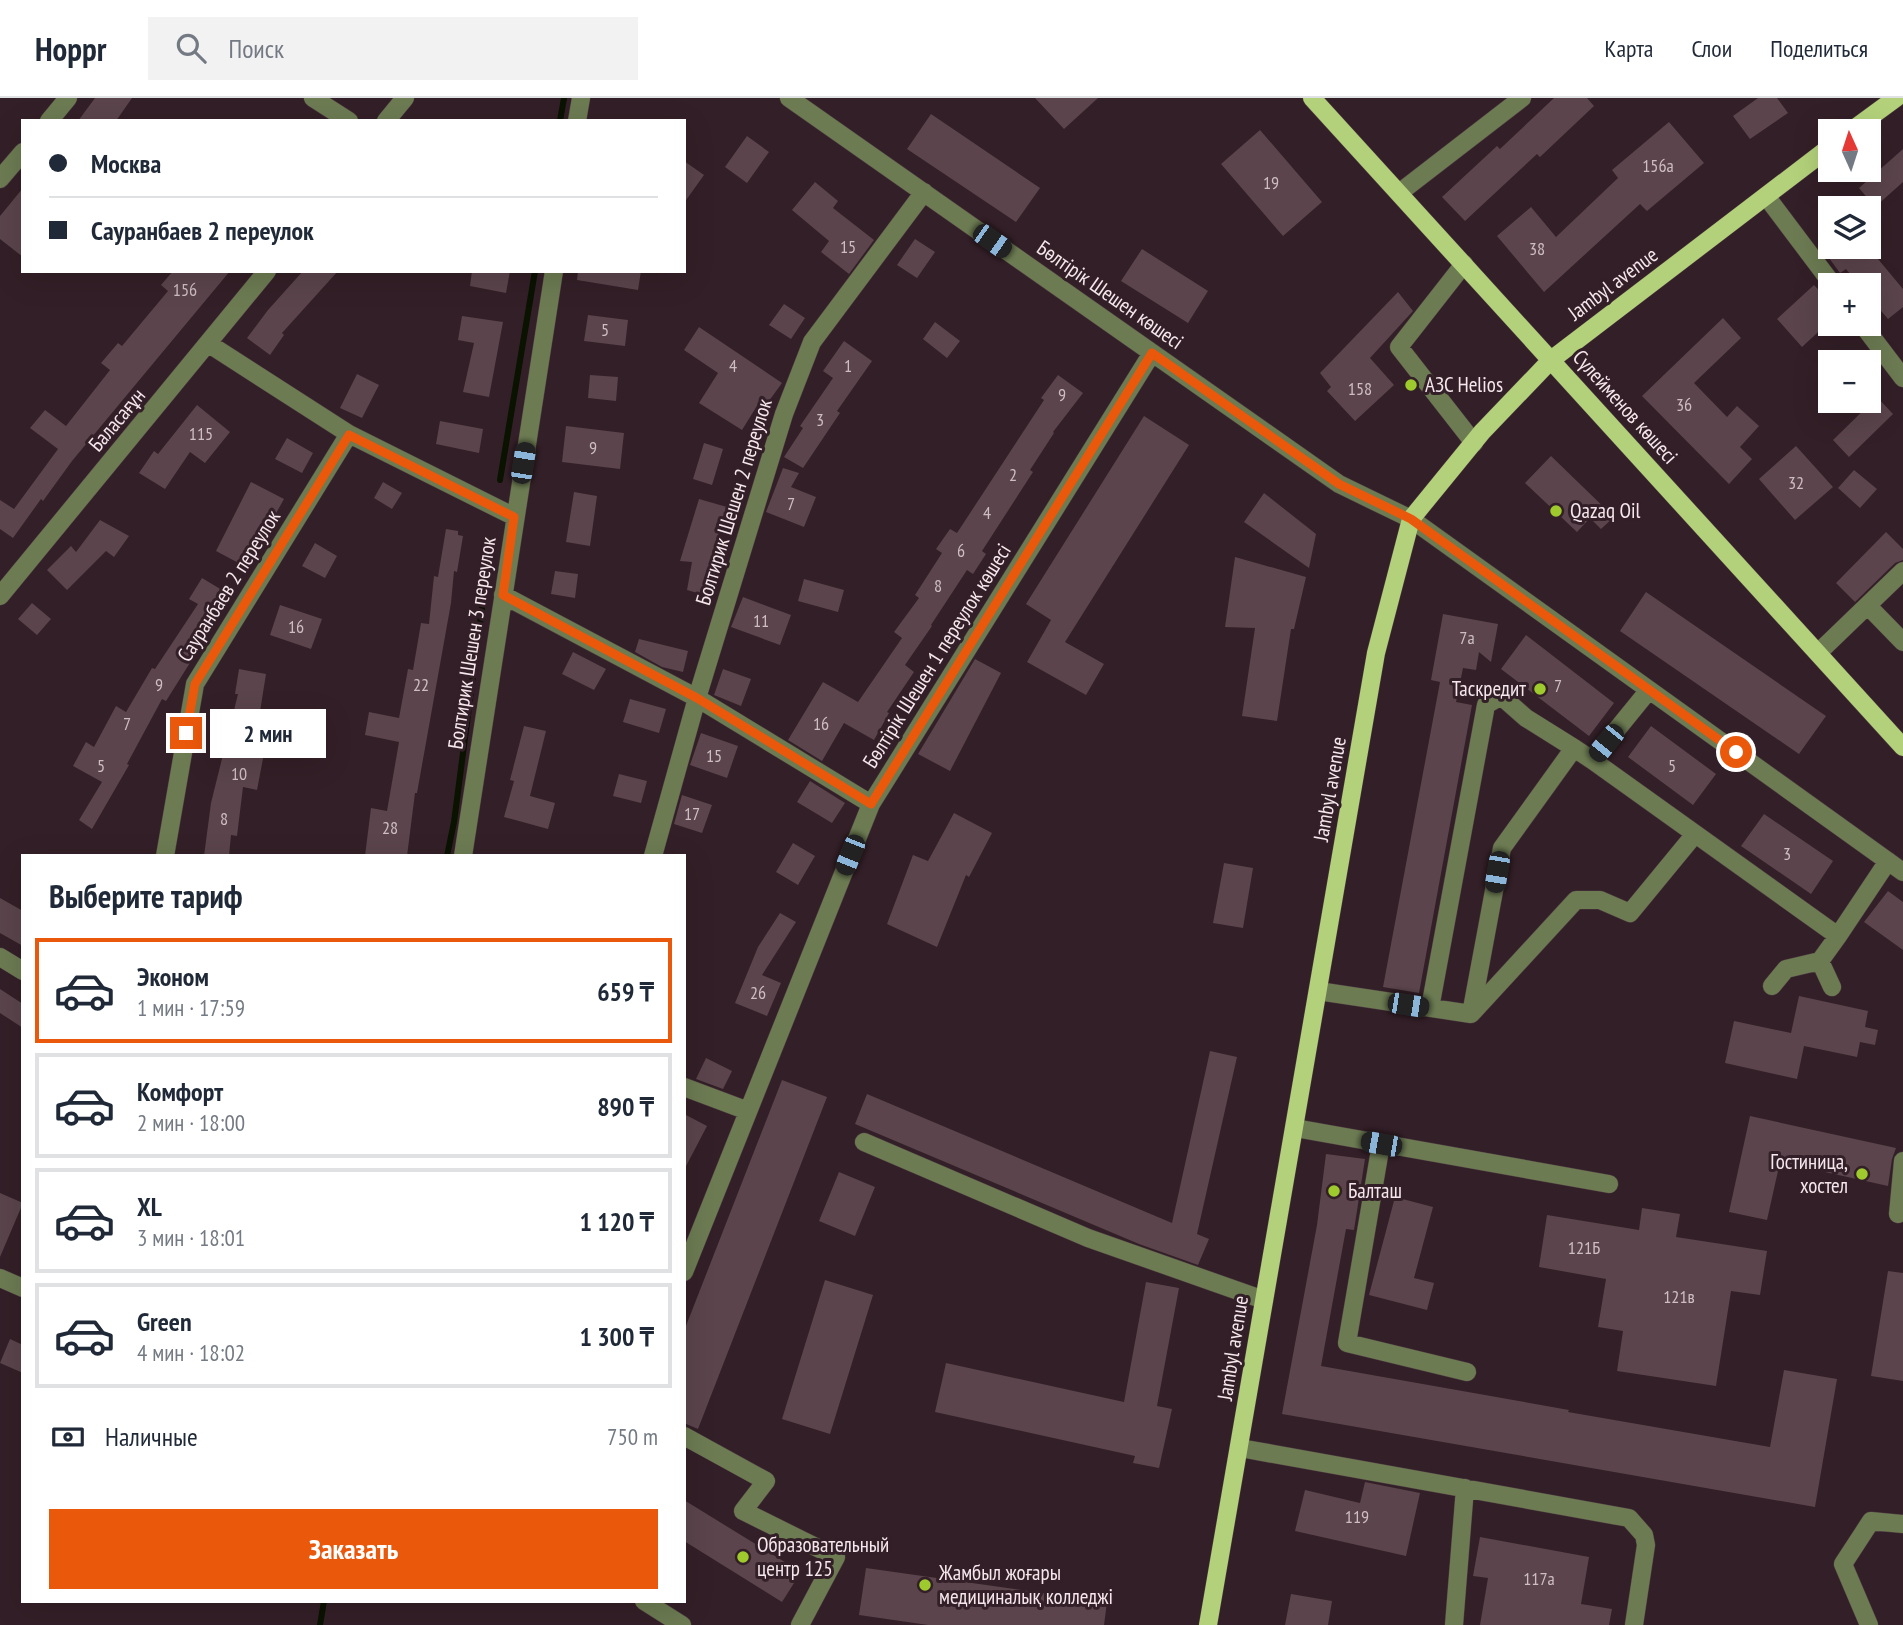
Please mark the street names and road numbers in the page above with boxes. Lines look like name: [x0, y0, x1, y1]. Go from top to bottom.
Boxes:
street label: Бөлтірік Шешен көшесі: [1032, 234, 1189, 355]
street label: Jambyl avenue: [1562, 241, 1663, 327]
street label: Сүлейменов көшесі: [1567, 344, 1684, 469]
street label: Баласағұн: [82, 383, 151, 457]
street label: Болтирик Шешен 2 переулок: [689, 395, 778, 608]
street label: Сауранбаев 2 переулок: [171, 505, 286, 667]
street label: Болтирик Шешен 3 переулок: [441, 535, 502, 751]
street label: Бөлтірік Шешен 1 переулок көшесі: [856, 539, 1017, 773]
street label: Jambyl avenue: [1307, 735, 1352, 844]
street label: Jambyl avenue: [1211, 1294, 1254, 1403]

